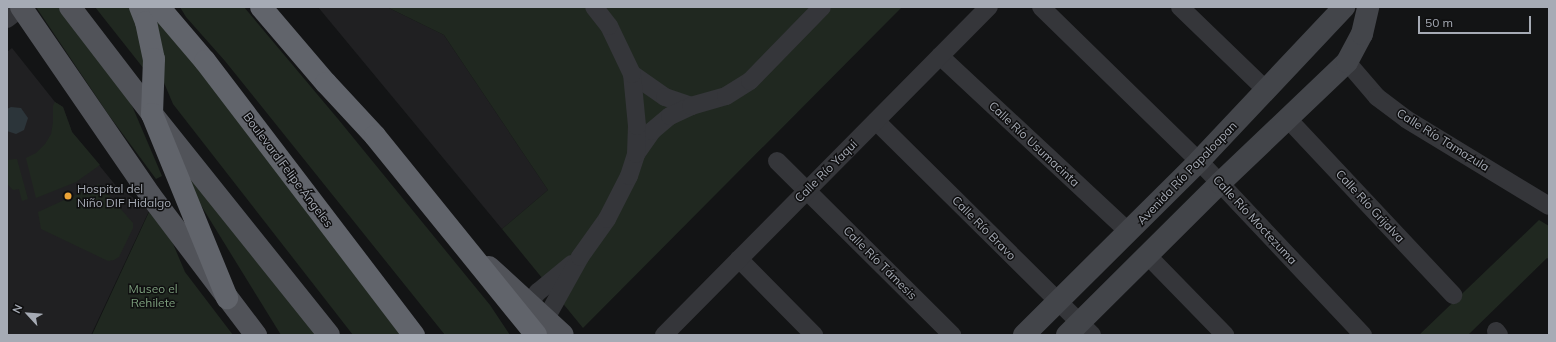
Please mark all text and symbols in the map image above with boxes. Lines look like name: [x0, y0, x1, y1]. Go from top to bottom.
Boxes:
scale bar: [1420, 8, 1533, 34]
text: 50 m: [1425, 15, 1453, 30]
street label: Calle Río Usumacinta: [986, 98, 1082, 190]
street label: Calle Río Tamazula: [1394, 106, 1492, 174]
street label: Boulevard Felipe Ángeles: [240, 110, 336, 230]
street label: Avenida Río Papaloapan: [1134, 119, 1240, 227]
street label: Calle Río Yaqui: [792, 137, 860, 205]
street label: Calle Río Grijalva: [1333, 167, 1407, 245]
street label: Calle Río Moctezuma: [1210, 173, 1300, 267]
place label: Hospital del Niño DIF Hidalgo: [77, 182, 171, 210]
marker: Hospital del Niño DIF Hidalgo: [62, 190, 74, 202]
street label: Calle Río Bravo: [949, 193, 1019, 263]
street label: Calle Río Támesis: [840, 223, 920, 303]
park label: Museo el Rehilete: [128, 282, 178, 310]
north arrow: [8, 294, 48, 334]
text: N: [9, 302, 25, 316]

